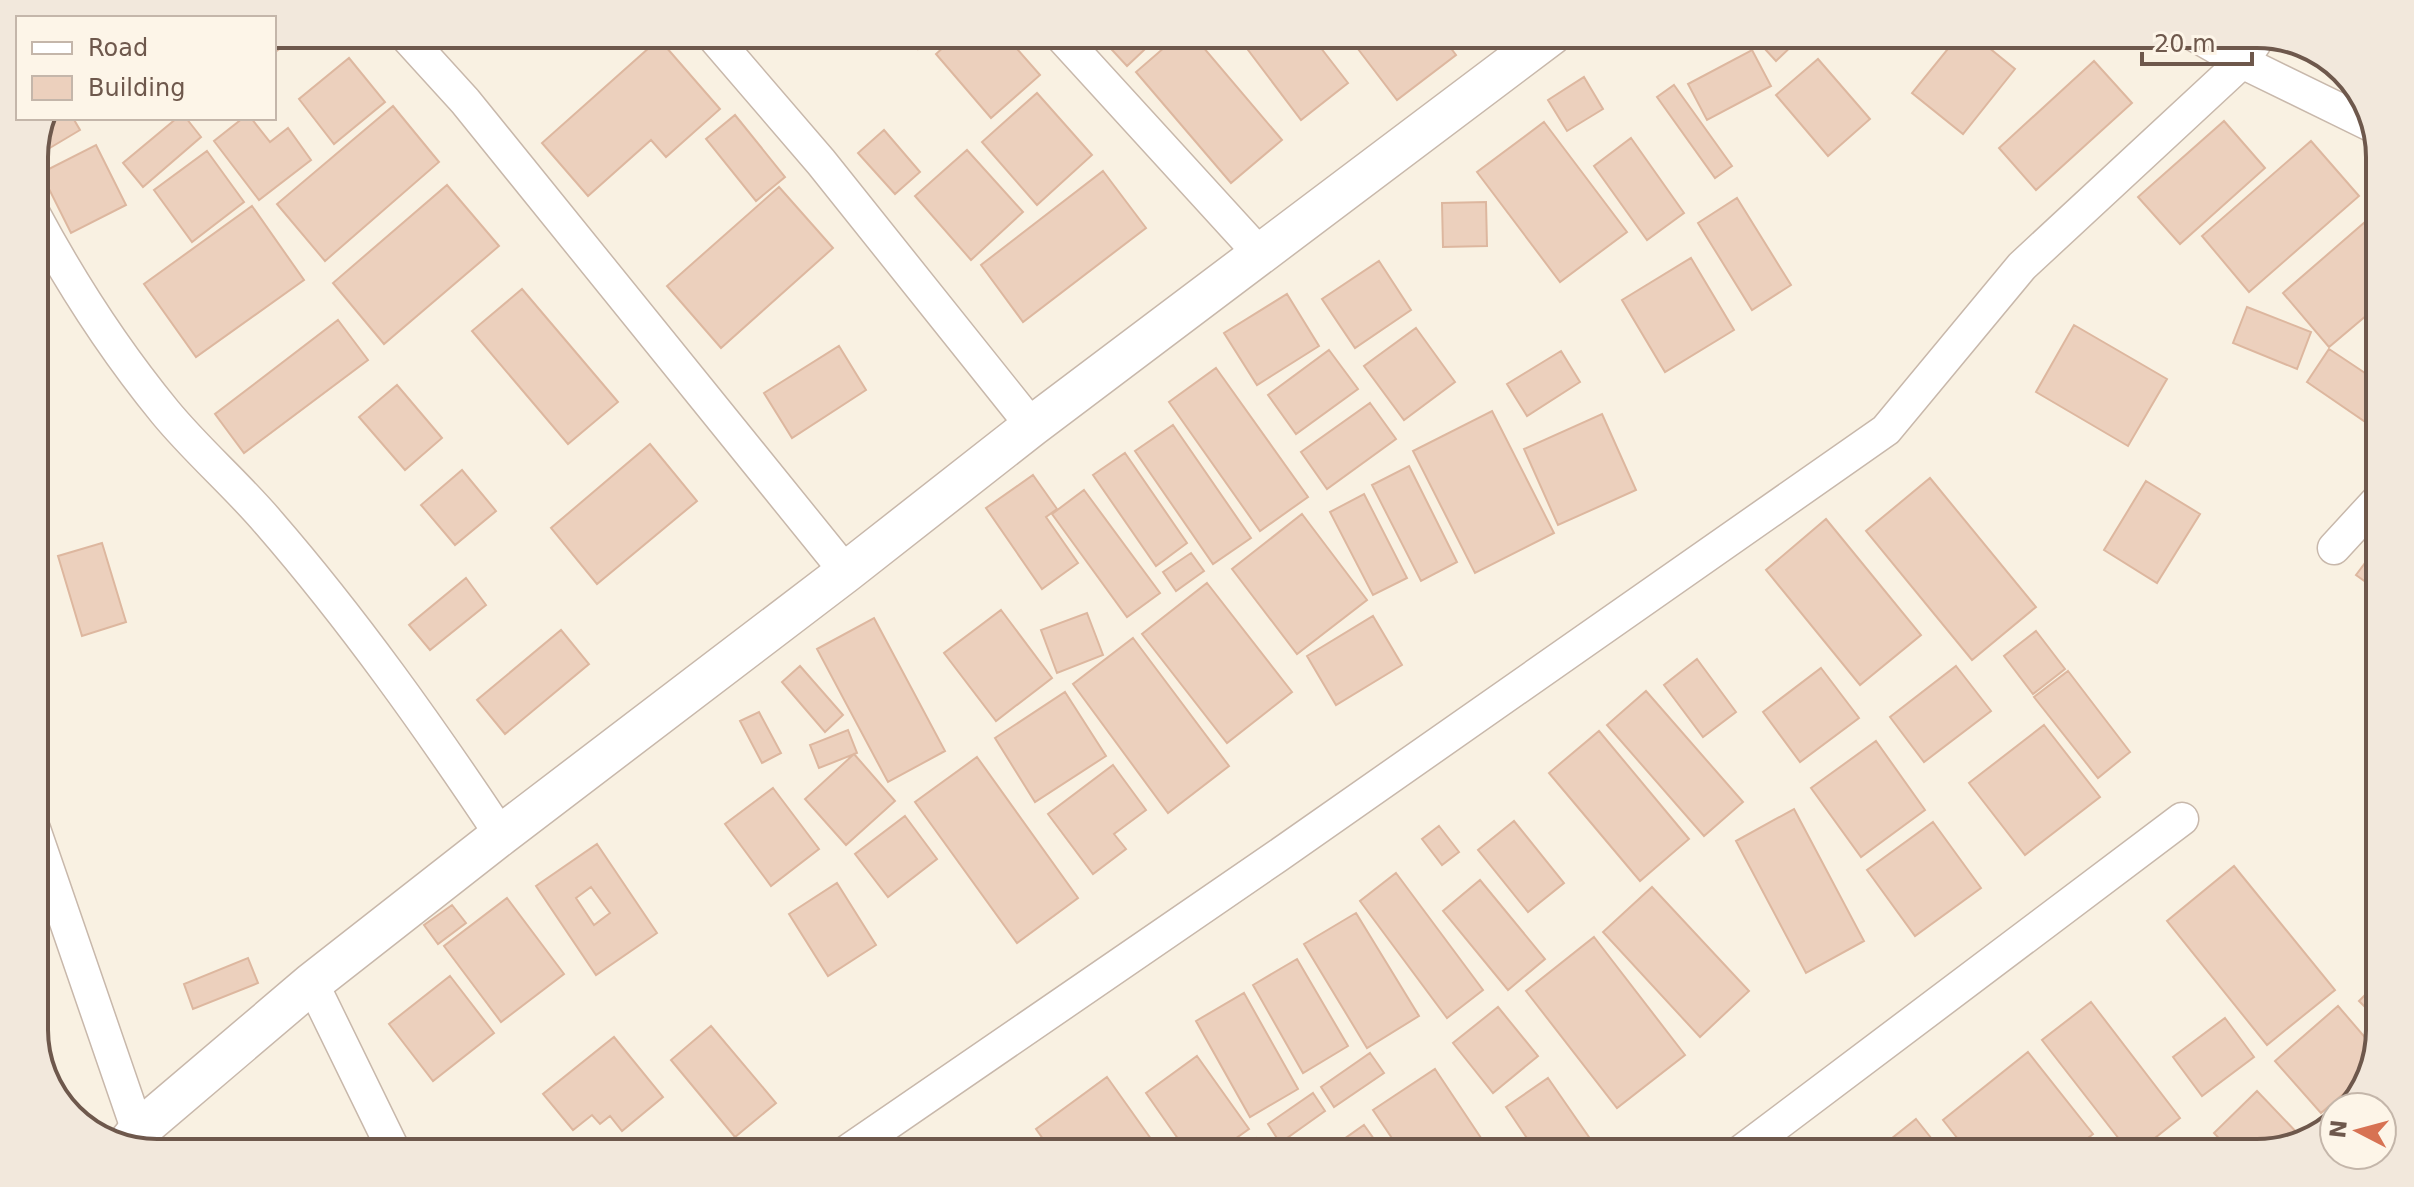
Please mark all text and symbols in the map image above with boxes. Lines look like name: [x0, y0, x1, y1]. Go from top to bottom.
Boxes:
legend: [16, 16, 276, 120]
scale bar: [2142, 16, 2252, 66]
text: 20 m: [2154, 30, 2216, 58]
text: Road: [88, 34, 148, 62]
text: Building: [88, 74, 185, 102]
north arrow: [2318, 1091, 2398, 1171]
text: N: [2325, 1118, 2352, 1139]

